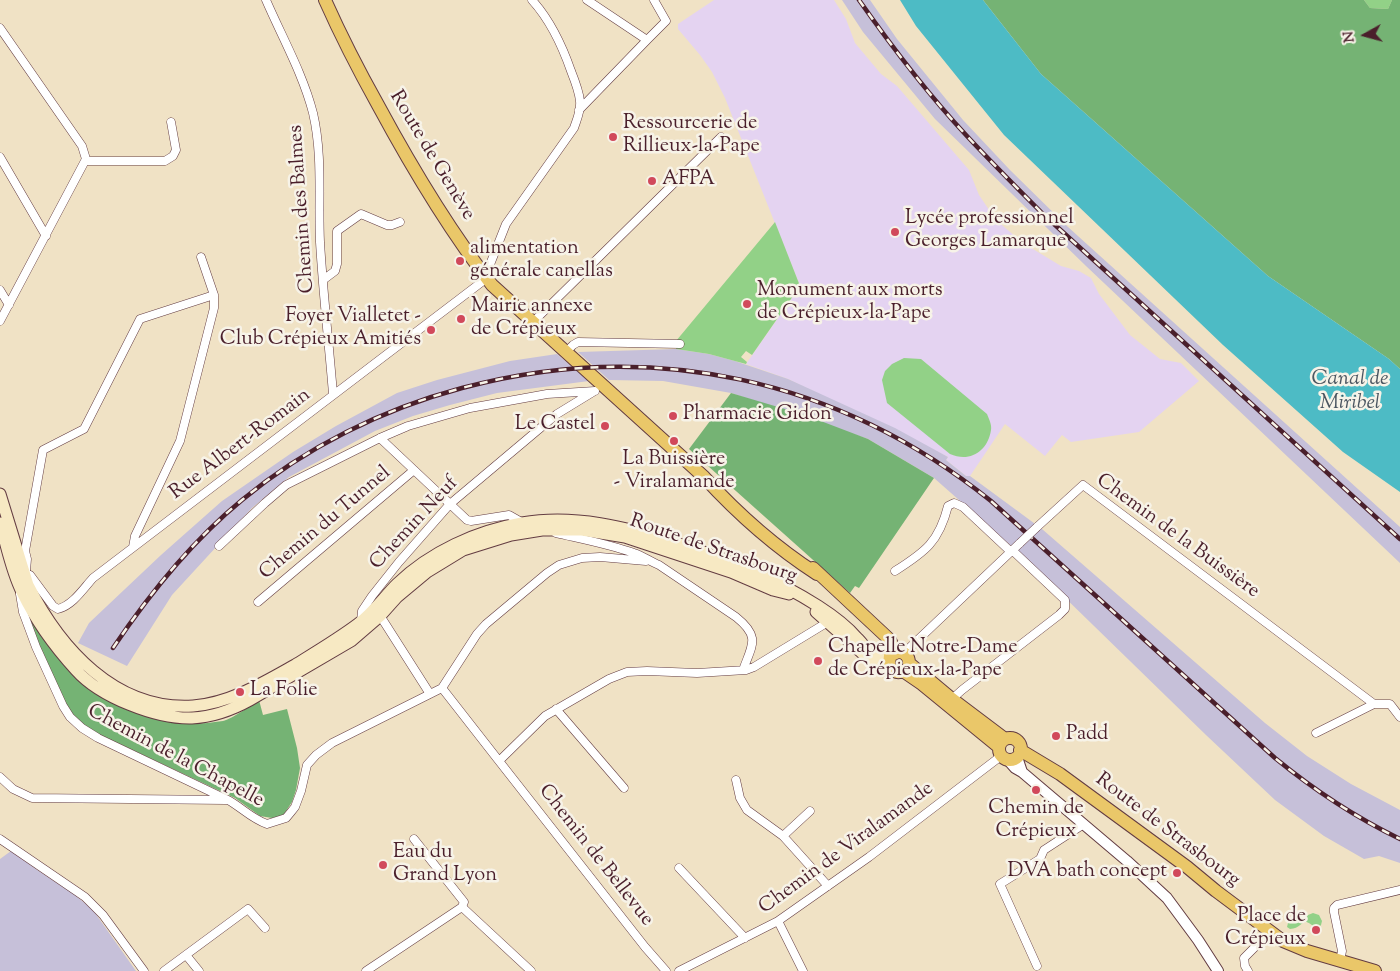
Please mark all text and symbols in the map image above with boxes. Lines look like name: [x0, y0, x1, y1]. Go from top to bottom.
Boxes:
north arrow: [1340, 10, 1390, 60]
text: N: [1340, 30, 1361, 44]
street label: Route de Genève: [383, 87, 479, 225]
place label: Ressourcerie de Rillieux-la-Pape: [623, 113, 760, 160]
street label: Chemin des Balmes: [285, 124, 321, 294]
marker: Ressourcerie de Rillieux-la-Pape: [607, 131, 619, 143]
place label: AFPA: [662, 169, 715, 193]
marker: AFPA: [646, 175, 658, 187]
place label: Lycée professionnel Georges Lamarque: [905, 208, 1074, 255]
marker: Lycée professionnel Georges Lamarque: [889, 226, 901, 238]
place label: alimentation générale canellas: [470, 238, 613, 285]
marker: alimentation générale canellas: [454, 255, 466, 267]
place label: Monument aux morts de Crépieux-la-Pape: [757, 280, 943, 327]
place label: Mairie annexe de Crépieux: [471, 296, 593, 343]
marker: Monument aux morts de Crépieux-la-Pape: [741, 298, 753, 310]
place label: Foyer Vialletet - Club Crépieux Amitiés: [220, 306, 421, 353]
marker: Mairie annexe de Crépieux: [455, 313, 467, 325]
marker: Foyer Vialletet - Club Crépieux Amitiés: [425, 324, 437, 336]
water label: Canal de Miribel: [1312, 367, 1388, 417]
street label: Rue Albert-Romain: [166, 384, 316, 506]
place label: Pharmacie Gidon: [683, 404, 832, 428]
marker: Pharmacie Gidon: [667, 410, 679, 422]
place label: Le Castel: [515, 414, 595, 438]
marker: Le Castel: [599, 420, 611, 432]
marker: La Buissière - Viralamande: [668, 435, 680, 447]
place label: La Buissière - Viralamande: [614, 449, 734, 496]
street label: Chemin du Tunnel: [255, 462, 397, 586]
street label: Chemin de la Buissière: [1091, 470, 1263, 604]
street label: Chemin Neuf: [366, 472, 464, 576]
street label: Route de Strasbourg: [626, 510, 800, 590]
place label: Chapelle Notre-Dame de Crépieux-la-Pape: [828, 637, 1017, 684]
marker: Chapelle Notre-Dame de Crépieux-la-Pape: [812, 655, 824, 667]
place label: La Folie: [250, 680, 318, 704]
marker: La Folie: [234, 686, 246, 698]
street label: Chemin de la Chapelle: [83, 700, 267, 814]
place label: Padd: [1066, 724, 1108, 748]
marker: Padd: [1050, 730, 1062, 742]
street label: Route de Strasbourg: [1090, 769, 1244, 893]
street label: Chemin de Viralamande: [755, 778, 939, 920]
street label: Chemin de Bellevue: [532, 780, 658, 932]
marker: Chemin de Crépieux: [1030, 784, 1042, 796]
place label: Chemin de Crépieux: [988, 798, 1084, 845]
place label: Eau du Grand Lyon: [393, 842, 497, 889]
marker: Eau du Grand Lyon: [377, 859, 389, 871]
place label: DVA bath concept: [1007, 861, 1167, 885]
marker: DVA bath concept: [1171, 867, 1183, 879]
place label: Place de Crépieux: [1225, 906, 1306, 953]
marker: Place de Crépieux: [1310, 924, 1322, 936]

